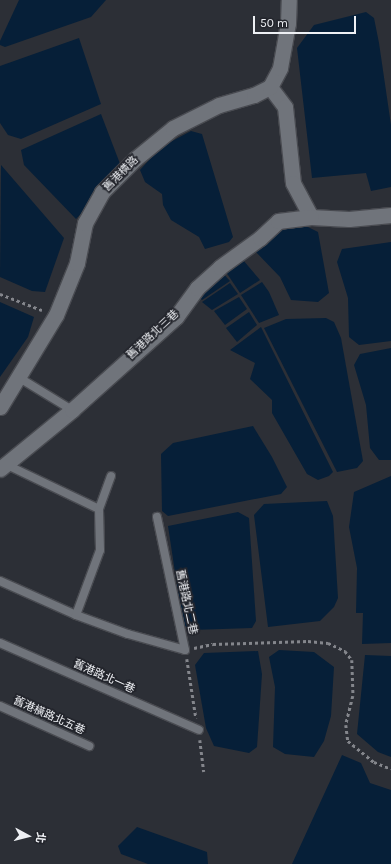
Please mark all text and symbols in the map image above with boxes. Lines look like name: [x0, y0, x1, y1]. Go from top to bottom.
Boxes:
scale bar: [255, 8, 358, 34]
text: 50 m: [260, 16, 288, 30]
street label: 舊港橫路: [101, 154, 141, 194]
street label: 舊港路北三巷: [124, 308, 182, 362]
street label: 舊港路北二巷: [173, 568, 199, 636]
street label: 舊港路北一巷: [71, 658, 137, 696]
street label: 舊港橫路北五巷: [11, 694, 87, 738]
north arrow: [8, 816, 48, 856]
text: 北: [33, 831, 48, 844]

